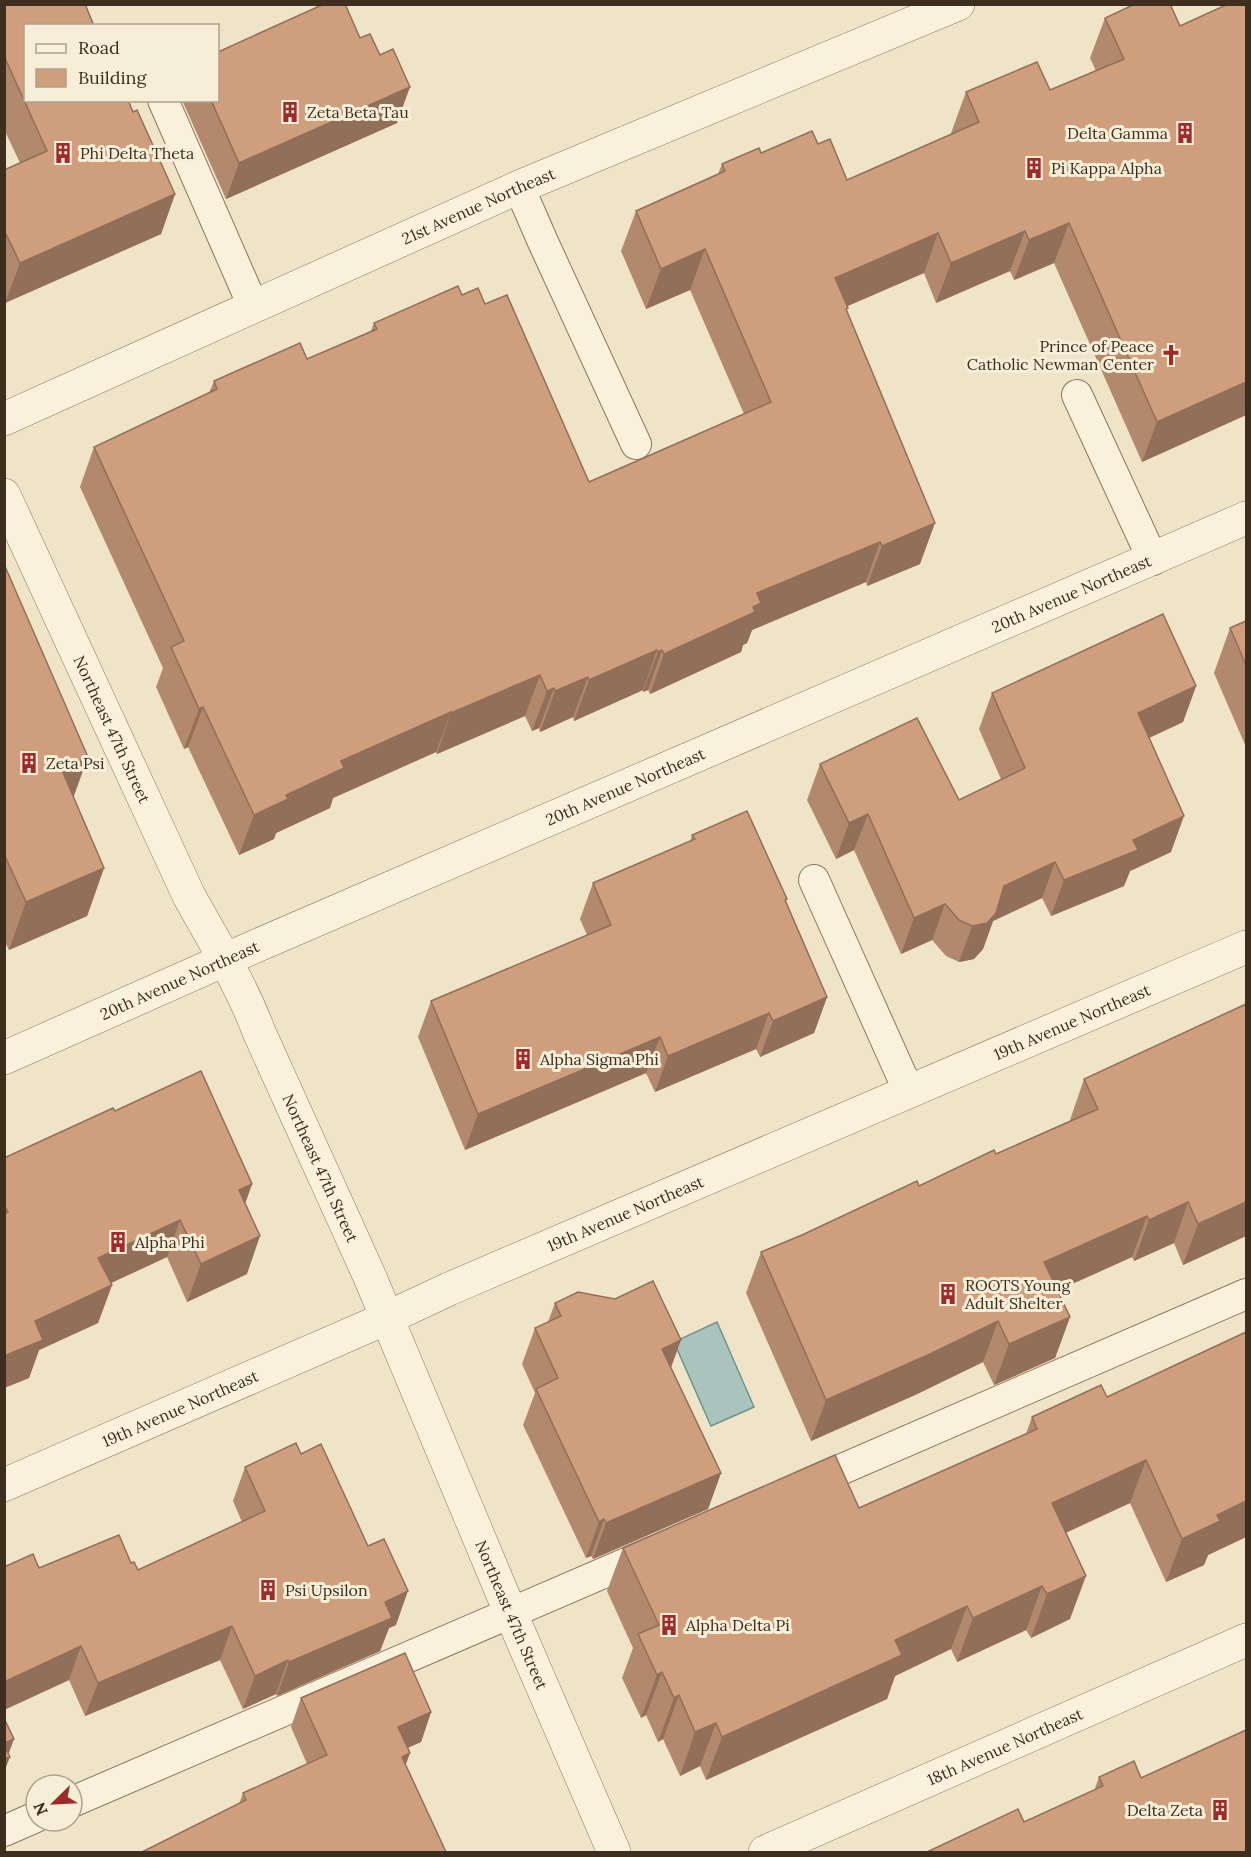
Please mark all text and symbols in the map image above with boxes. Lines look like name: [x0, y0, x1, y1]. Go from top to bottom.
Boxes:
legend: [24, 24, 219, 102]
text: Road: [78, 36, 120, 59]
text: Building: [78, 66, 148, 89]
building icon: Zeta Beta Tau: [278, 100, 302, 124]
place label: Zeta Beta Tau: [307, 102, 409, 122]
building icon: Delta Gamma: [1173, 121, 1197, 145]
place label: Delta Gamma: [1067, 123, 1168, 143]
building icon: Phi Delta Theta: [51, 141, 75, 165]
place label: Phi Delta Theta: [80, 143, 194, 163]
building icon: Pi Kappa Alpha: [1022, 156, 1046, 180]
place label: Pi Kappa Alpha: [1051, 158, 1162, 178]
street label: 21st Avenue Northeast: [398, 163, 559, 249]
place label: Prince of Peace Catholic Newman Center: [967, 336, 1154, 374]
church icon: Prince of Peace Catholic Newman Center: [1159, 343, 1183, 367]
street label: 20th Avenue Northeast: [988, 550, 1155, 637]
street label: Northeast 47th Street: [69, 652, 155, 807]
street label: 20th Avenue Northeast: [542, 743, 709, 830]
building icon: Zeta Psi: [17, 751, 41, 775]
place label: Zeta Psi: [46, 753, 104, 773]
street label: 20th Avenue Northeast: [97, 936, 263, 1024]
street label: 19th Avenue Northeast: [990, 979, 1154, 1064]
building icon: Alpha Sigma Phi: [511, 1047, 535, 1071]
place label: Alpha Sigma Phi: [539, 1049, 659, 1069]
street label: Northeast 47th Street: [278, 1091, 363, 1246]
street label: 19th Avenue Northeast: [544, 1171, 707, 1256]
building icon: Alpha Phi: [106, 1230, 130, 1254]
place label: Alpha Phi: [134, 1232, 205, 1252]
place label: ROOTS Young Adult Shelter: [964, 1275, 1071, 1313]
building icon: ROOTS Young Adult Shelter: [936, 1282, 960, 1306]
street label: 19th Avenue Northeast: [99, 1365, 262, 1451]
street label: Northeast 47th Street: [471, 1537, 553, 1693]
building icon: Psi Upsilon: [256, 1578, 280, 1602]
place label: Psi Upsilon: [285, 1580, 368, 1600]
building icon: Alpha Delta Pi: [657, 1613, 681, 1637]
place label: Alpha Delta Pi: [685, 1615, 790, 1635]
street label: 18th Avenue Northeast: [924, 1703, 1086, 1789]
north arrow: [24, 1773, 84, 1833]
building icon: Delta Zeta: [1208, 1798, 1232, 1822]
text: N: [29, 1799, 52, 1819]
place label: Delta Zeta: [1127, 1800, 1203, 1820]

